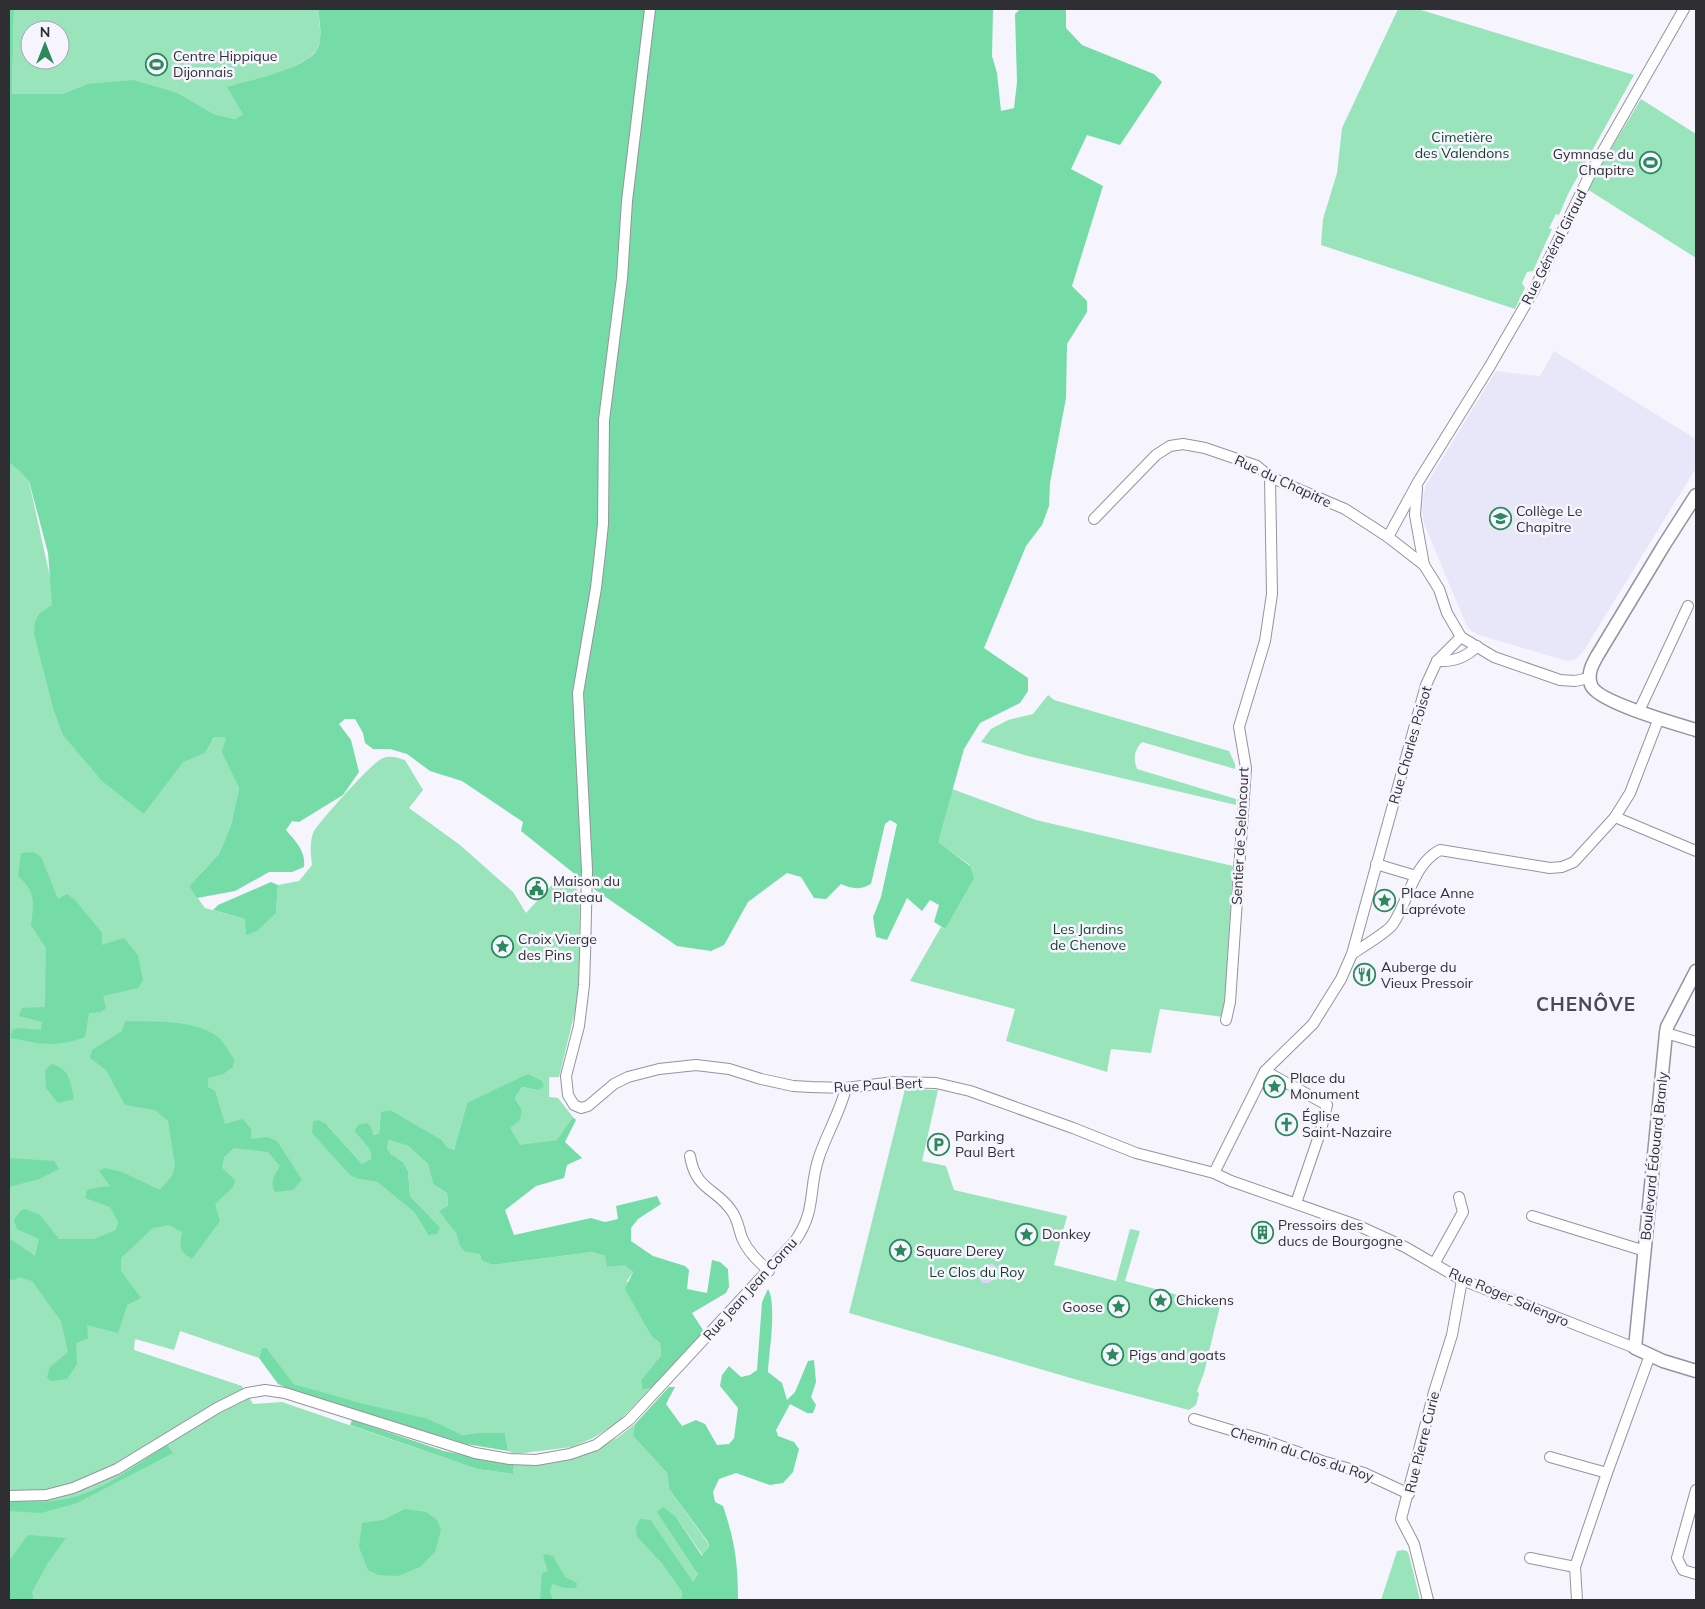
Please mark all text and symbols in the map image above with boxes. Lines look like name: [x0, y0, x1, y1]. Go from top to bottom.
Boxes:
north arrow: [20, 20, 70, 70]
text: N: [40, 23, 50, 41]
place label: Centre Hippique Dijonnais: [173, 47, 277, 81]
sports icon: Centre Hippique Dijonnais: [145, 52, 169, 76]
park label: Cimetière des Valendons: [1415, 128, 1509, 162]
place label: Gymnase du Chapitre: [1553, 145, 1634, 179]
sports icon: Gymnase du Chapitre: [1638, 150, 1662, 174]
street label: Rue Général Giraud: [1517, 187, 1591, 307]
street label: Rue du Chapitre: [1232, 451, 1334, 511]
place label: Collège Le Chapitre: [1516, 502, 1582, 536]
school or university icon: Collège Le Chapitre: [1488, 507, 1512, 531]
street label: Rue Charles Poisot: [1385, 684, 1435, 806]
street label: Sentier de Seloncourt: [1227, 767, 1253, 905]
place label: Maison du Plateau: [553, 872, 620, 906]
public building icon: Maison du Plateau: [525, 877, 549, 901]
place label: Place Anne Laprévote: [1401, 884, 1474, 918]
place icon: Place Anne Laprévote: [1373, 889, 1397, 913]
park label: Les Jardins de Chenove: [1050, 920, 1126, 954]
place label: Croix Vierge des Pins: [518, 930, 597, 964]
place icon: Croix Vierge des Pins: [490, 935, 514, 959]
place label: Auberge du Vieux Pressoir: [1381, 958, 1474, 992]
restaurant icon: Auberge du Vieux Pressoir: [1353, 963, 1377, 987]
district label: CHENÔVE: [1536, 992, 1636, 1016]
place label: Place du Monument: [1290, 1069, 1359, 1103]
street label: Boulevard Édouard Branly: [1636, 1070, 1672, 1241]
street label: Rue Paul Bert: [833, 1074, 923, 1096]
place icon: Place du Monument: [1262, 1074, 1286, 1098]
place label: Église Saint-Nazaire: [1302, 1107, 1392, 1141]
church icon: Église Saint-Nazaire: [1274, 1112, 1298, 1136]
place label: Parking Paul Bert: [955, 1127, 1015, 1161]
parking icon: Parking Paul Bert: [927, 1132, 951, 1156]
place label: Pressoirs des ducs de Bourgogne: [1278, 1216, 1403, 1250]
building icon: Pressoirs des ducs de Bourgogne: [1250, 1221, 1274, 1245]
place icon: Donkey: [1014, 1222, 1038, 1246]
place label: Donkey: [1042, 1225, 1091, 1243]
street label: Rue Jean Jean Cornu: [699, 1234, 801, 1344]
place icon: Square Derey: [888, 1239, 912, 1263]
place label: Square Derey: [916, 1242, 1004, 1260]
park label: Le Clos du Roy: [929, 1263, 1025, 1281]
street label: Rue Roger Salengro: [1446, 1264, 1572, 1330]
place icon: Chickens: [1148, 1288, 1172, 1312]
place label: Chickens: [1176, 1291, 1234, 1309]
place icon: Goose: [1107, 1295, 1131, 1319]
place label: Goose: [1062, 1298, 1103, 1316]
place icon: Pigs and goats: [1101, 1343, 1125, 1367]
place label: Pigs and goats: [1129, 1346, 1226, 1364]
street label: Rue Pierre Curie: [1401, 1389, 1443, 1495]
street label: Chemin du Clos du Roy: [1228, 1422, 1376, 1486]

